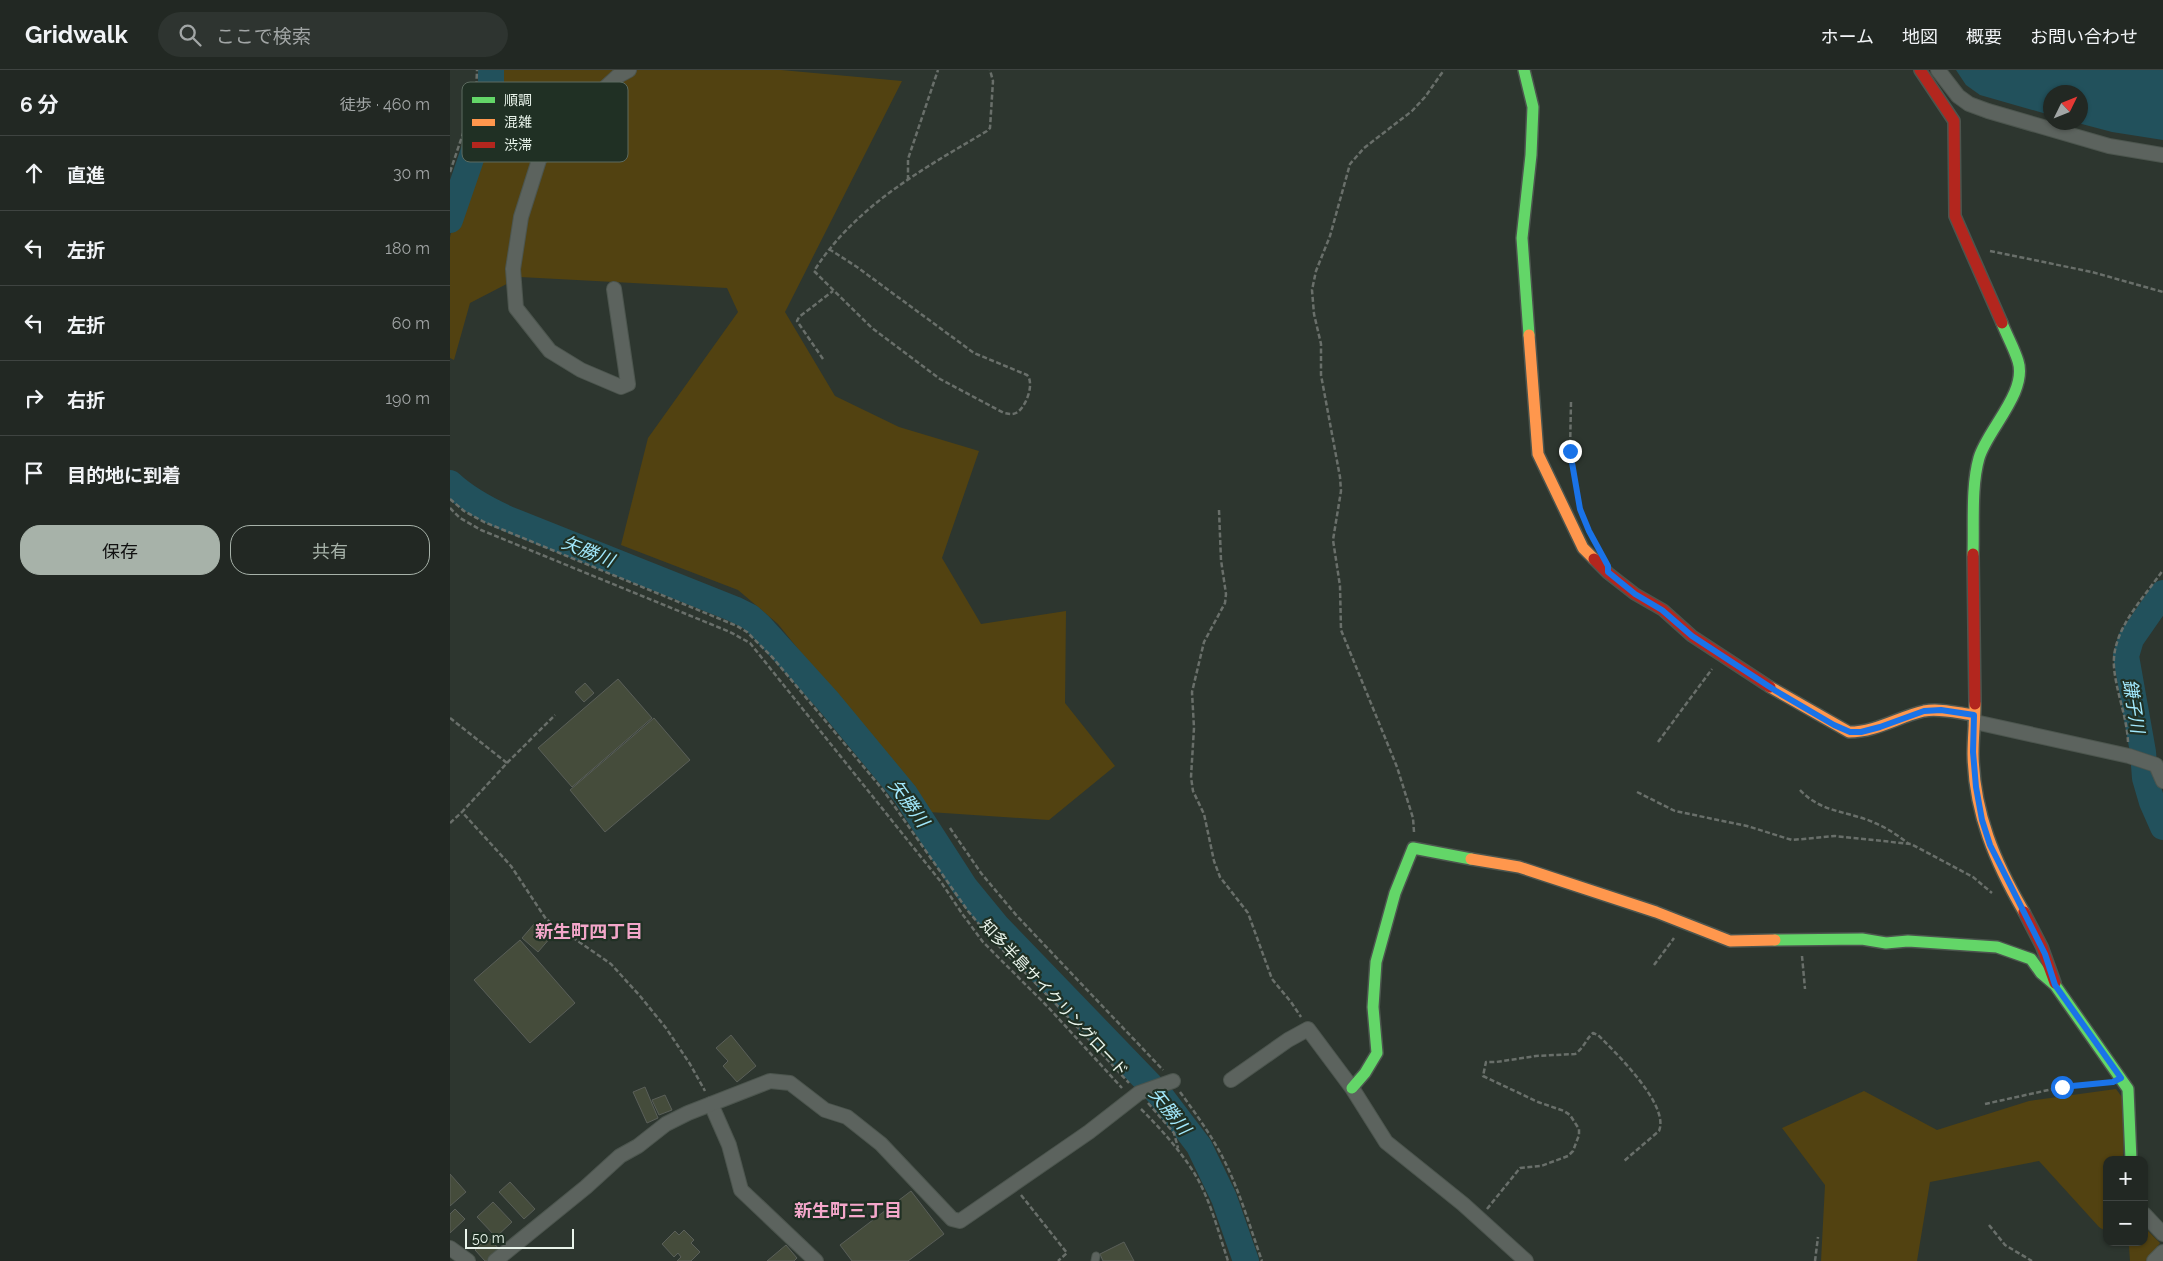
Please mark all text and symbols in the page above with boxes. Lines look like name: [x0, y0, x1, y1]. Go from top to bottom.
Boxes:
search box: [158, 12, 508, 57]
text: Gridwalk: [25, 20, 128, 49]
icon: search: [176, 21, 204, 49]
text: ここで検索: [216, 25, 311, 47]
text: ホーム: [1821, 26, 1874, 47]
text: 地図: [1902, 26, 1938, 47]
text: 概要: [1966, 26, 2002, 47]
text: お問い合わせ: [2030, 26, 2138, 47]
legend: [462, 82, 628, 162]
north arrow: [2043, 85, 2088, 130]
text: 6 分: [20, 92, 59, 117]
text: 順調: [504, 92, 532, 108]
text: 徒歩 · 460 m: [340, 95, 430, 114]
text: 混雑: [504, 114, 532, 130]
text: 渋滞: [504, 137, 532, 153]
icon: ahead: [20, 159, 48, 187]
text: 直進: [67, 164, 105, 186]
text: 30 m: [393, 164, 430, 183]
icon: left: [20, 234, 48, 262]
text: 左折: [67, 239, 105, 261]
text: 180 m: [385, 239, 430, 258]
icon: left: [20, 309, 48, 337]
text: 左折: [67, 314, 105, 336]
text: 60 m: [392, 314, 430, 333]
icon: right: [20, 384, 48, 412]
text: 右折: [67, 389, 105, 411]
text: 190 m: [385, 389, 430, 408]
route end: [1559, 440, 1582, 463]
icon: arrive: [20, 459, 48, 487]
text: 目的地に到着: [67, 464, 181, 486]
button: 保存: [20, 525, 220, 575]
button: 共有: [230, 525, 430, 575]
water label: 矢勝川: [559, 531, 619, 572]
water label: 鎌子川: [2119, 678, 2149, 736]
water label: 矢勝川: [885, 775, 935, 833]
street label: 知多半島サイクリングロード: [976, 916, 1132, 1080]
district label: 新生町四丁目: [535, 921, 643, 942]
route start: [2051, 1076, 2074, 1099]
water label: 矢勝川: [1145, 1083, 1196, 1140]
map controls: [2103, 1156, 2148, 1246]
button: +: [2103, 1156, 2148, 1201]
district label: 新生町三丁目: [794, 1200, 902, 1221]
button: −: [2103, 1201, 2148, 1246]
scale bar: [465, 1226, 574, 1249]
text: 50 m: [472, 1230, 505, 1246]

